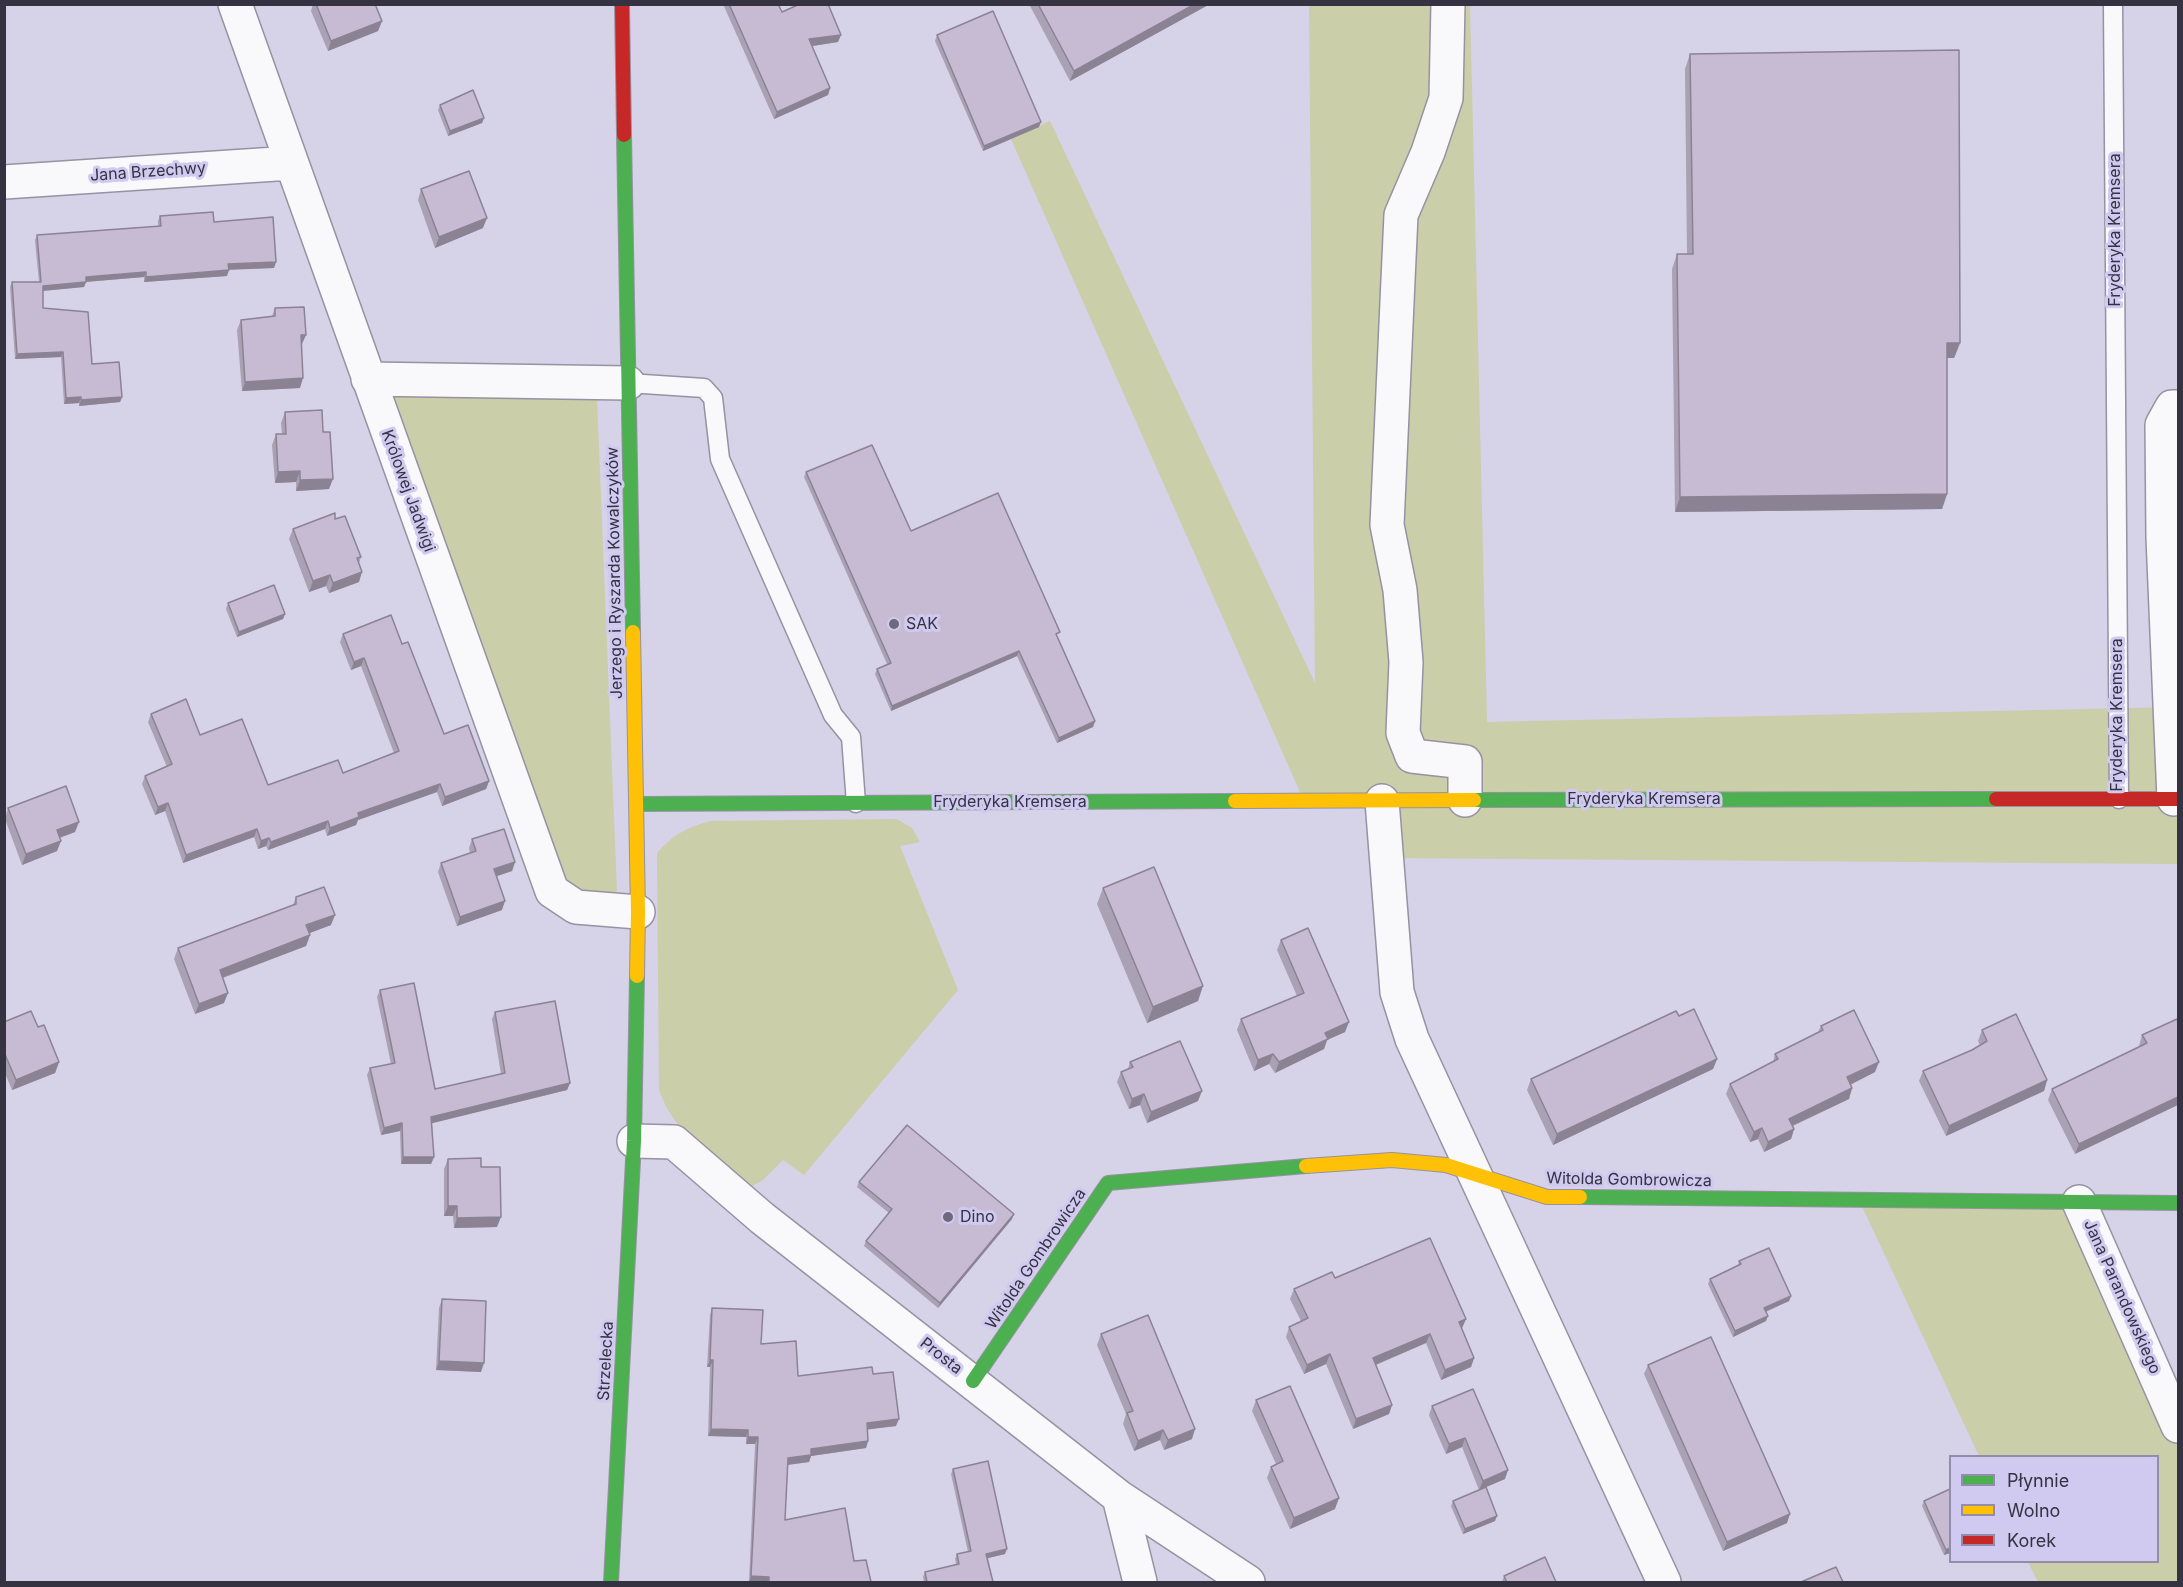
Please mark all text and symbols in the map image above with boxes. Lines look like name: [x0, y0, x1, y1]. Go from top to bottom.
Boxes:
street label: Fryderyka Kremsera: [2105, 153, 2125, 307]
street label: Jana Brzechwy: [89, 158, 207, 186]
street label: Królowej Jadwigi: [377, 427, 439, 555]
street label: Jerzego i Ryszarda Kowalczyków: [603, 447, 627, 699]
place label: SAK: [906, 614, 938, 634]
marker: SAK: [887, 617, 901, 631]
street label: Fryderyka Kremsera: [2107, 638, 2127, 792]
street label: Fryderyka Kremsera: [1567, 789, 1721, 809]
street label: Fryderyka Kremsera: [933, 792, 1087, 812]
street label: Witolda Gombrowicza: [1546, 1169, 1712, 1191]
street label: Witolda Gombrowicza: [982, 1185, 1090, 1333]
place label: Dino: [960, 1207, 994, 1227]
marker: Dino: [941, 1210, 955, 1224]
street label: Jana Parandowskiego: [2079, 1217, 2165, 1377]
street label: Strzelecka: [594, 1321, 618, 1401]
street label: Prosta: [916, 1334, 966, 1378]
legend: [1949, 1455, 2159, 1563]
text: Płynnie: [2007, 1470, 2069, 1491]
text: Wolno: [2007, 1500, 2060, 1521]
text: Korek: [2007, 1530, 2056, 1551]

